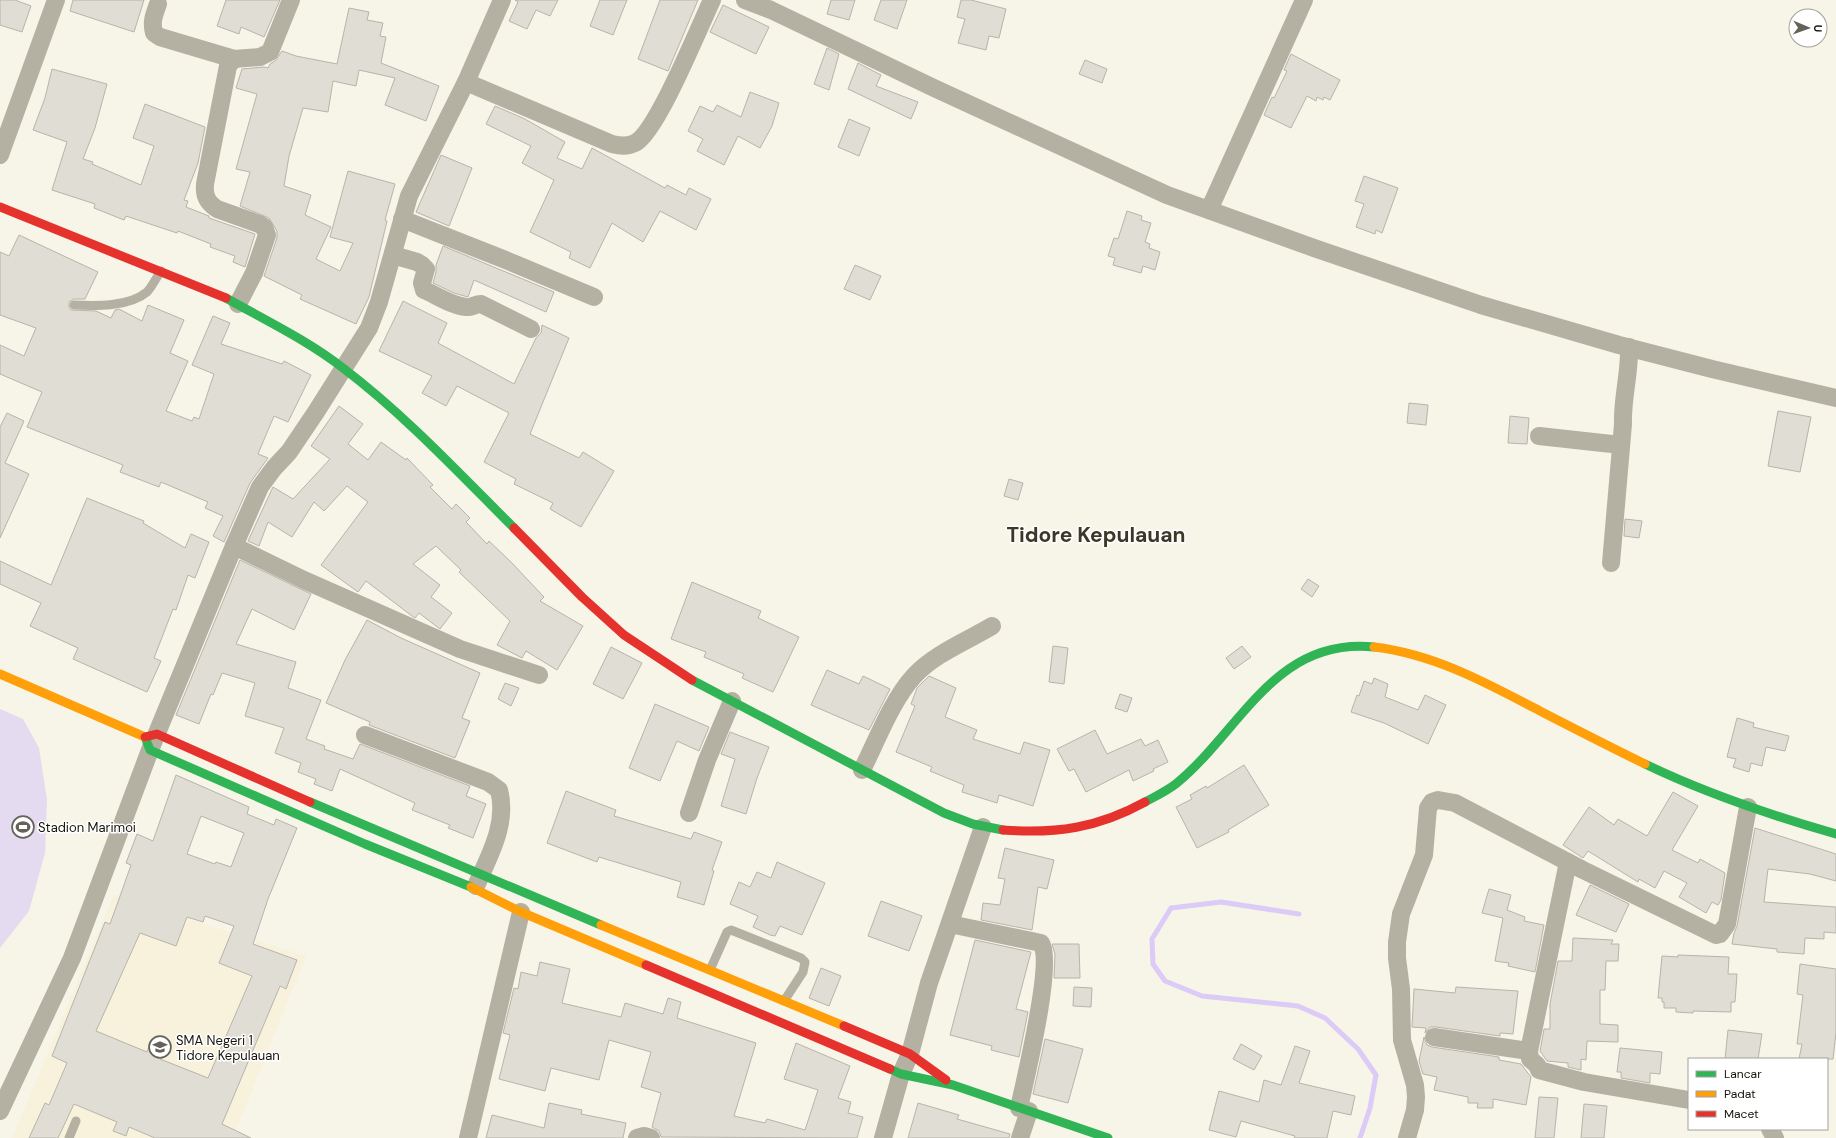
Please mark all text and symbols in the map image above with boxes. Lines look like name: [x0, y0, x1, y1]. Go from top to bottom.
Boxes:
north arrow: [1788, 8, 1828, 48]
text: U: [1811, 24, 1825, 32]
district label: Tidore Kepulauan: [1006, 521, 1186, 549]
sports icon: Stadion Marimoi: [10, 814, 36, 840]
place label: Stadion Marimoi: [38, 819, 136, 836]
place label: SMA Negeri 1 Tidore Kepulauan: [176, 1032, 280, 1064]
school or university icon: SMA Negeri 1 Tidore Kepulauan: [147, 1034, 173, 1060]
legend: [1688, 1058, 1828, 1130]
text: Lancar: [1724, 1066, 1762, 1082]
text: Padat: [1724, 1086, 1756, 1102]
text: Macet: [1724, 1106, 1759, 1122]

